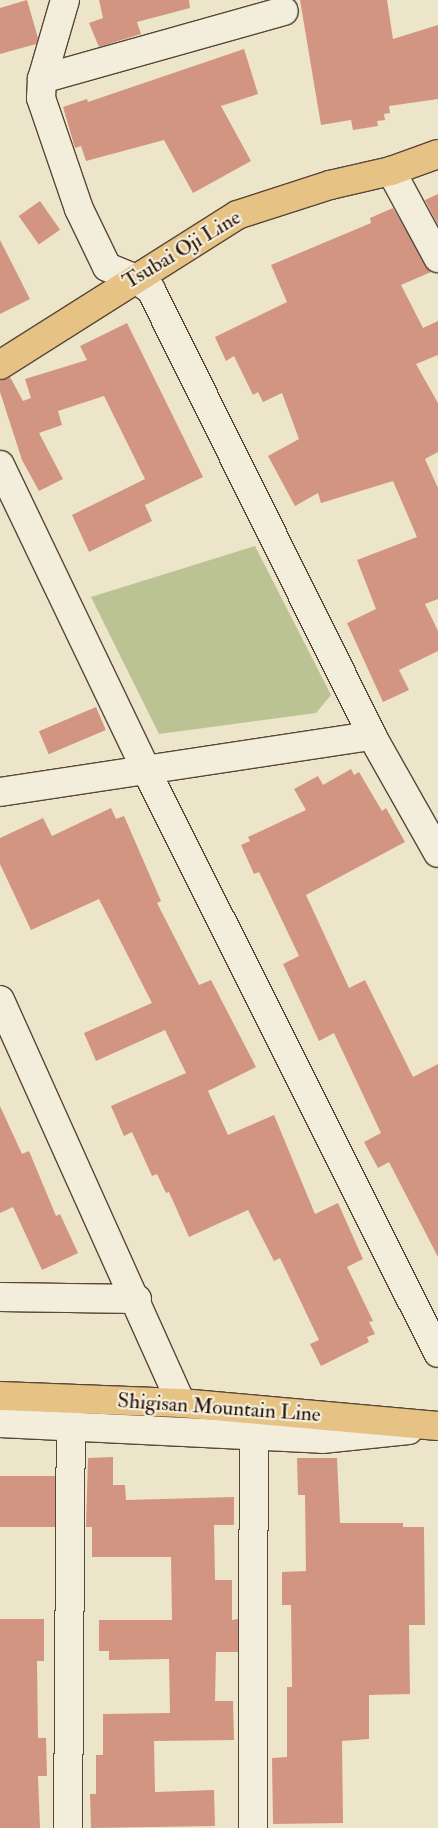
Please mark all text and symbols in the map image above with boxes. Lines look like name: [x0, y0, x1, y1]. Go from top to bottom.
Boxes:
street label: Tsubai Oji Line: [119, 205, 245, 295]
street label: Shigisan Mountain Line: [117, 1388, 321, 1428]

